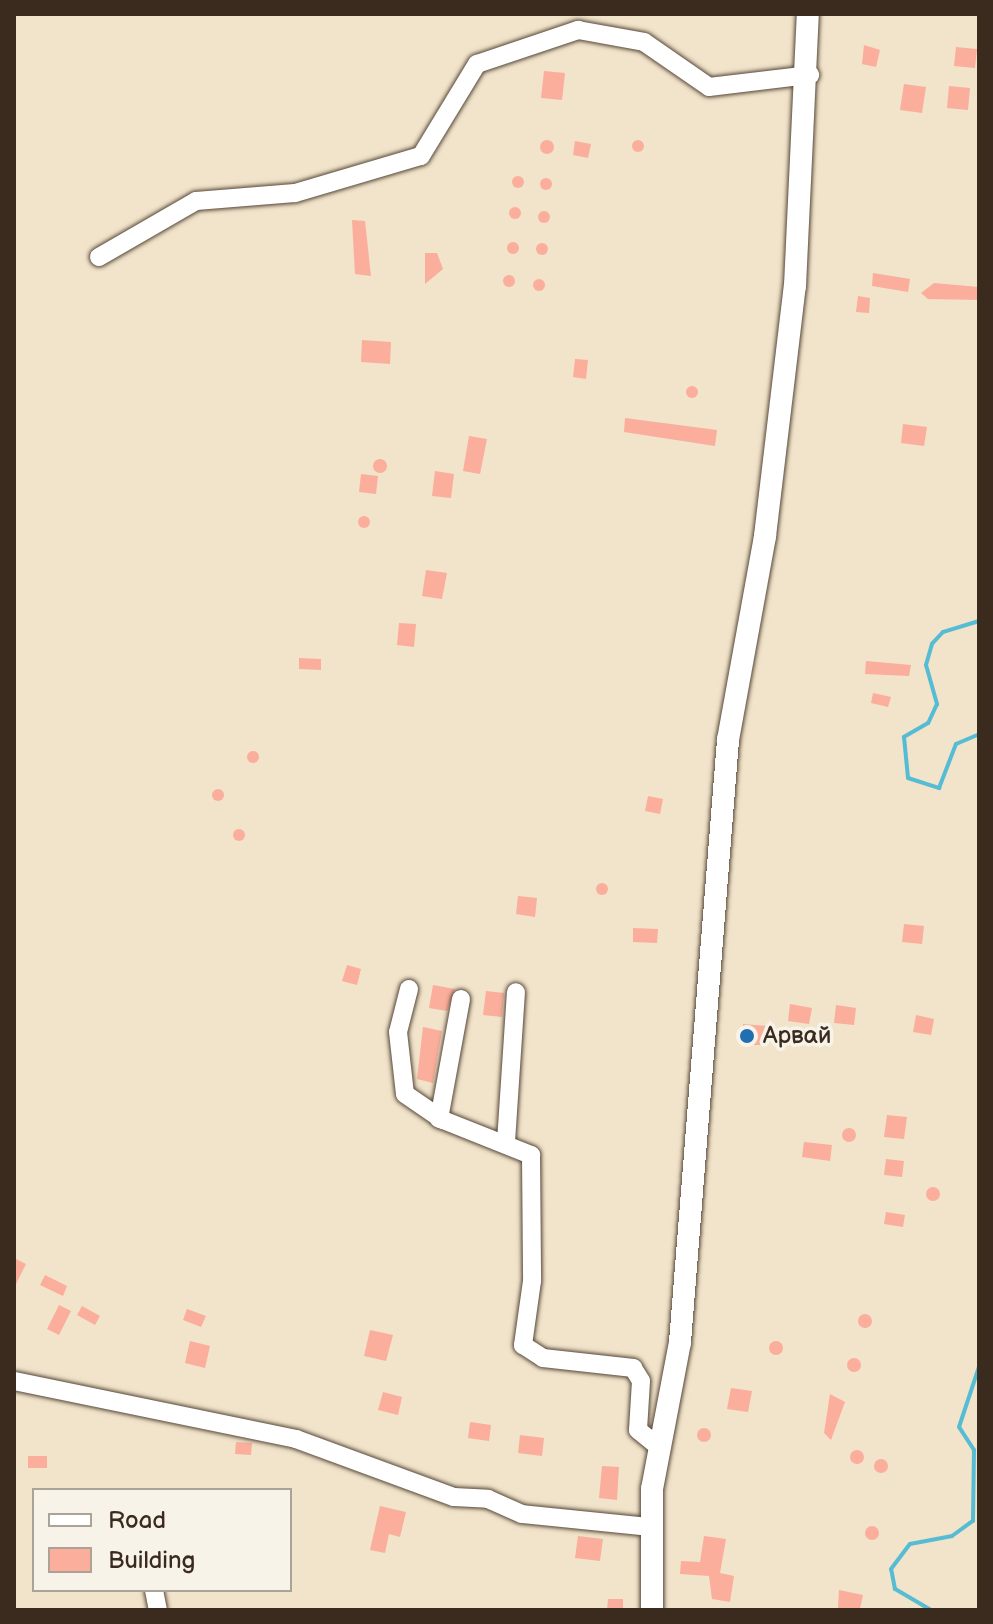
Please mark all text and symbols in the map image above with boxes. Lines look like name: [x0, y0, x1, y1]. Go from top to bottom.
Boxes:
place label: Арвай: [763, 1022, 832, 1050]
marker: Арвай: [738, 1027, 756, 1045]
legend: [32, 1488, 292, 1592]
text: Road: [108, 1506, 166, 1535]
text: Building: [108, 1546, 195, 1575]

